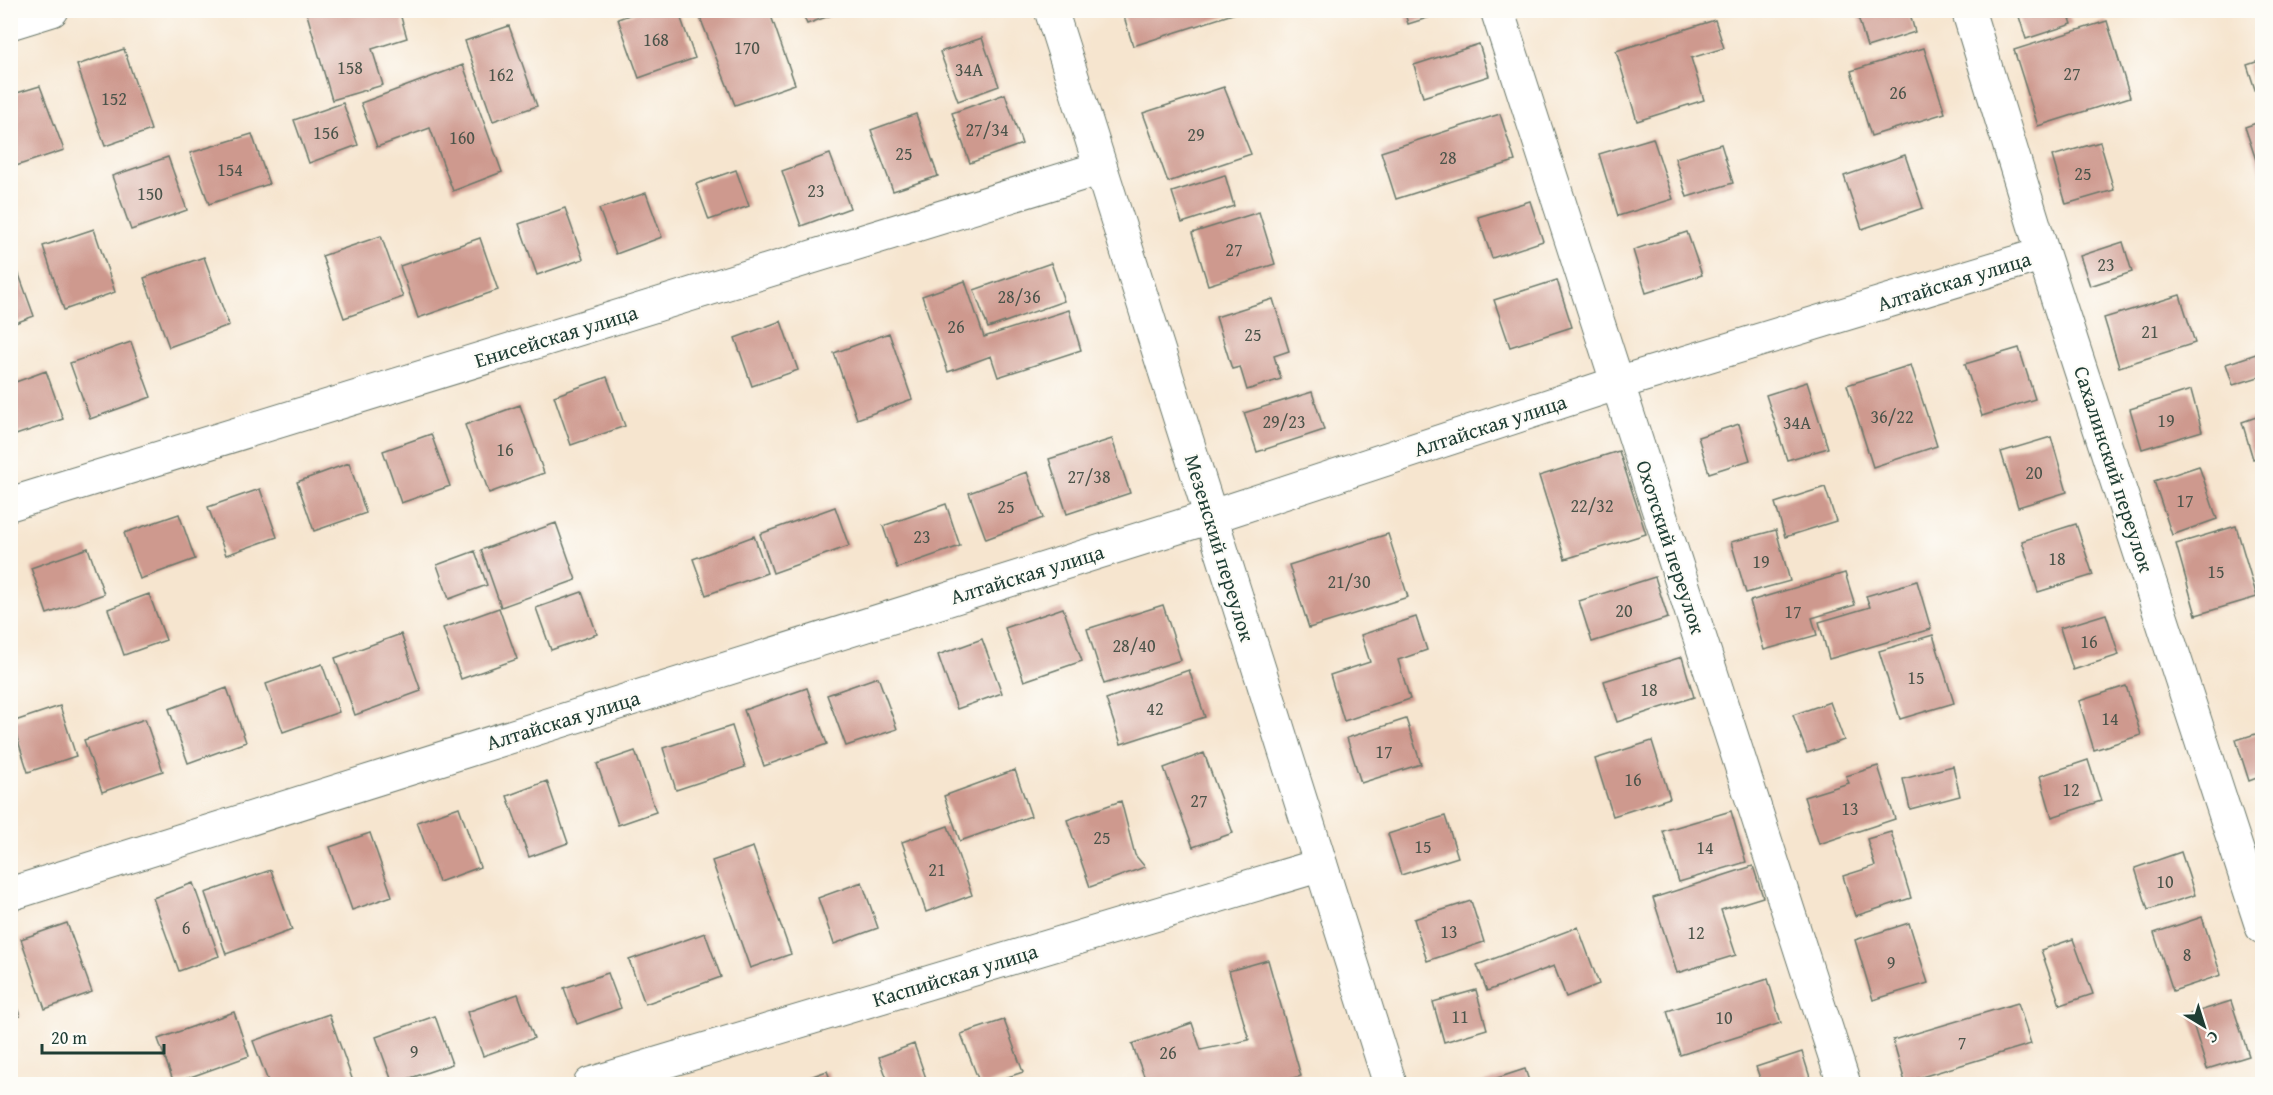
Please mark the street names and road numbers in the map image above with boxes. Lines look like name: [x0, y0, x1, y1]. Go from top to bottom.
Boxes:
street label: Алтайская улица: [1873, 243, 2035, 319]
street label: Енисейская улица: [471, 296, 641, 376]
street label: Сахалинский переулок: [2066, 362, 2162, 576]
street label: Алтайская улица: [1410, 386, 1570, 464]
street label: Мезенский переулок: [1177, 451, 1263, 645]
street label: Охотский переулок: [1628, 456, 1714, 638]
street label: Алтайская улица: [946, 536, 1108, 612]
street label: Алтайская улица: [482, 682, 644, 758]
street label: Каспийская улица: [869, 935, 1041, 1015]

